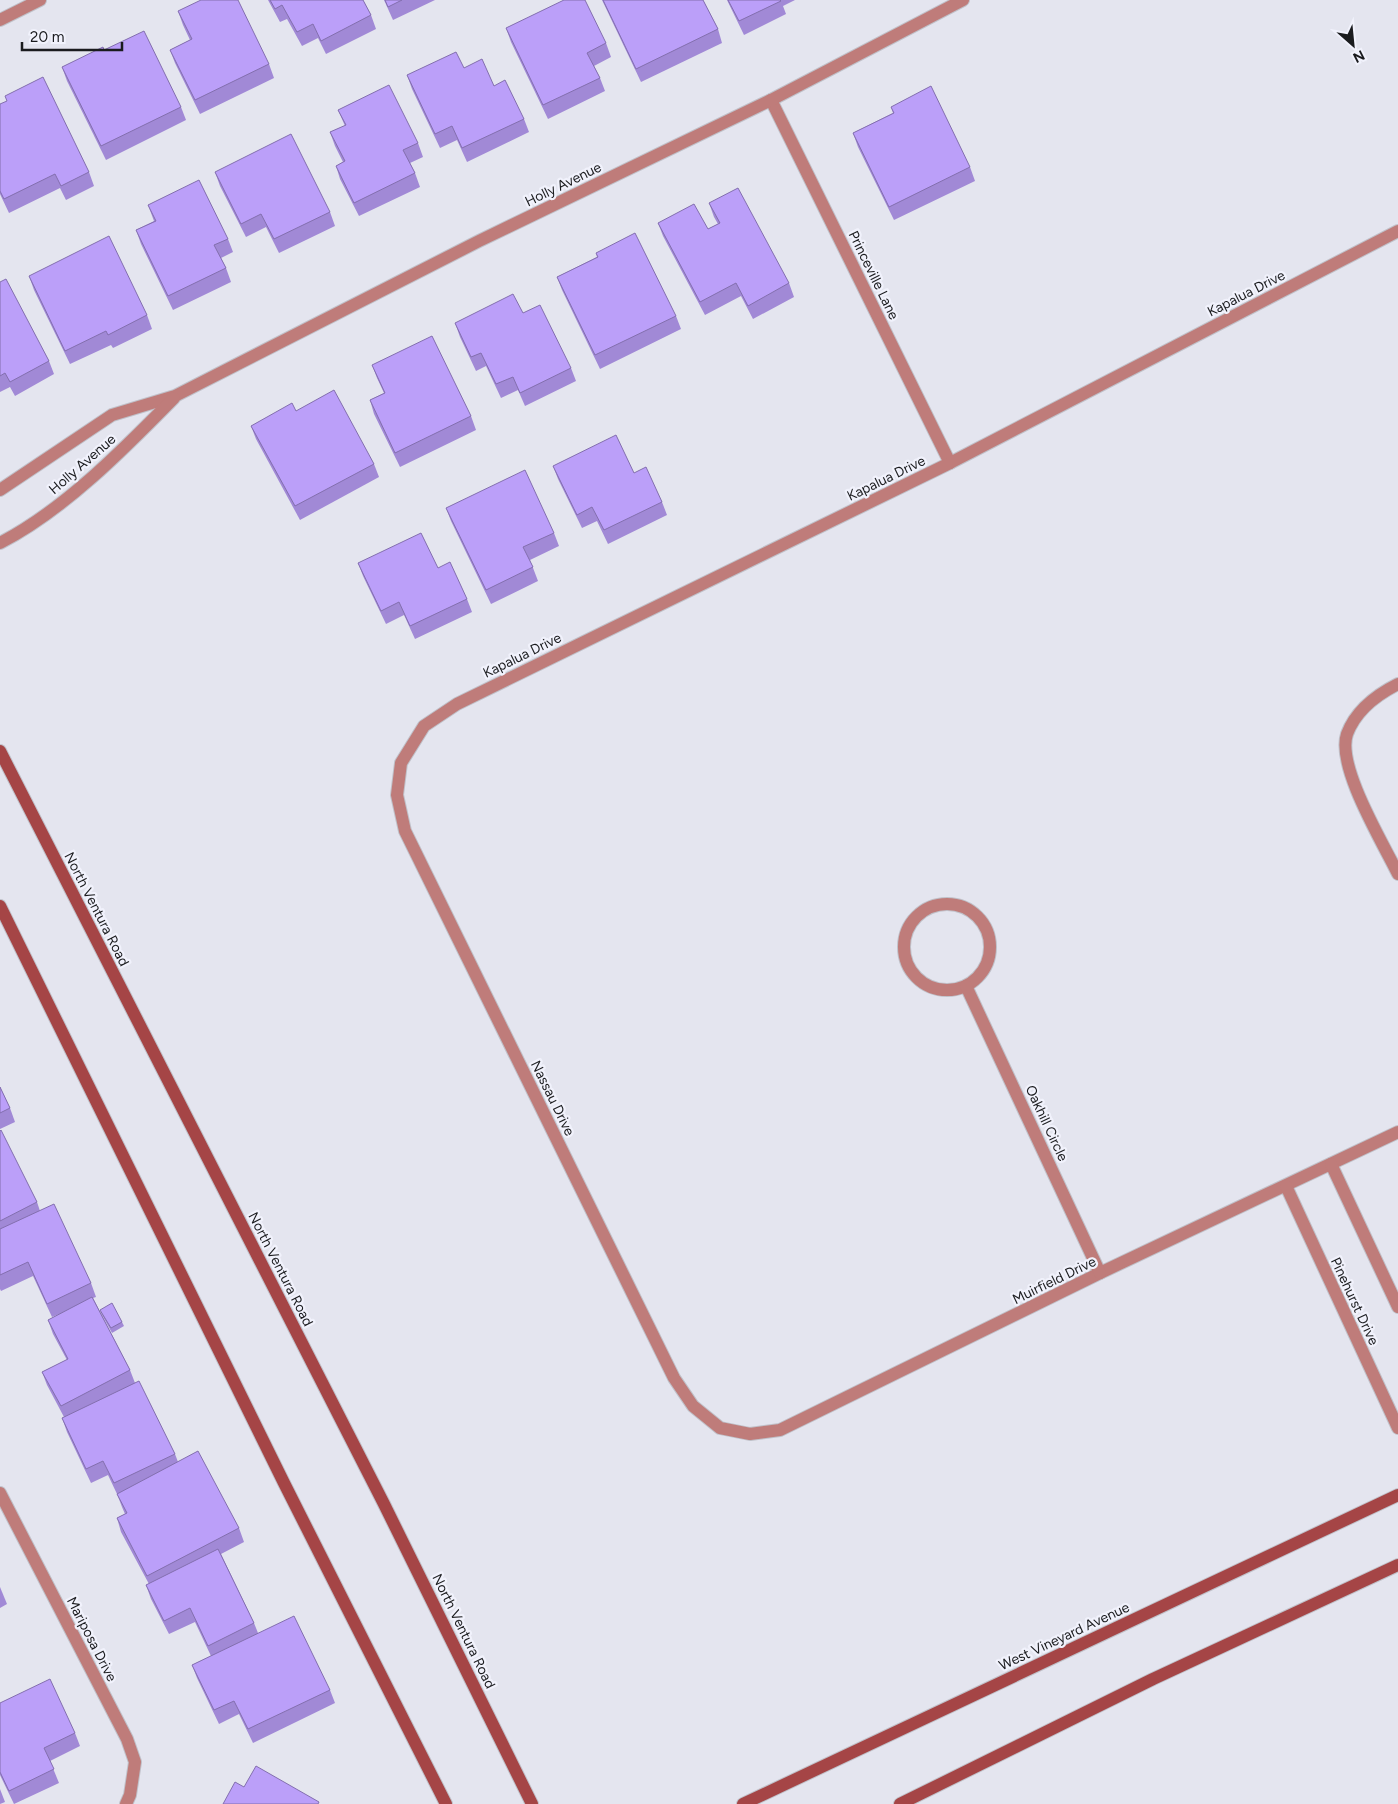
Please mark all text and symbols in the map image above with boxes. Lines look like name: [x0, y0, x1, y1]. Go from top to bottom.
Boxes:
scale bar: [22, 20, 122, 52]
north arrow: [1328, 20, 1378, 70]
text: 20 m: [30, 28, 64, 46]
text: N: [1350, 46, 1367, 66]
street label: Holly Avenue: [522, 158, 605, 210]
street label: Princeville Lane: [845, 228, 903, 323]
street label: Kapalua Drive: [1205, 266, 1288, 320]
street label: Holly Avenue: [45, 431, 119, 498]
street label: Kapalua Drive: [844, 452, 928, 505]
street label: Kapalua Drive: [480, 629, 564, 682]
street label: North Ventura Road: [60, 849, 133, 969]
street label: Nassau Drive: [527, 1058, 578, 1139]
street label: Oakhill Circle: [1022, 1083, 1072, 1164]
street label: North Ventura Road: [244, 1209, 317, 1329]
street label: Muirfield Drive: [1010, 1253, 1099, 1308]
street label: Pinehurst Drive: [1327, 1255, 1382, 1348]
street label: North Ventura Road: [428, 1571, 499, 1691]
street label: Mariposa Drive: [63, 1594, 120, 1685]
street label: West Vineyard Avenue: [996, 1599, 1133, 1674]

